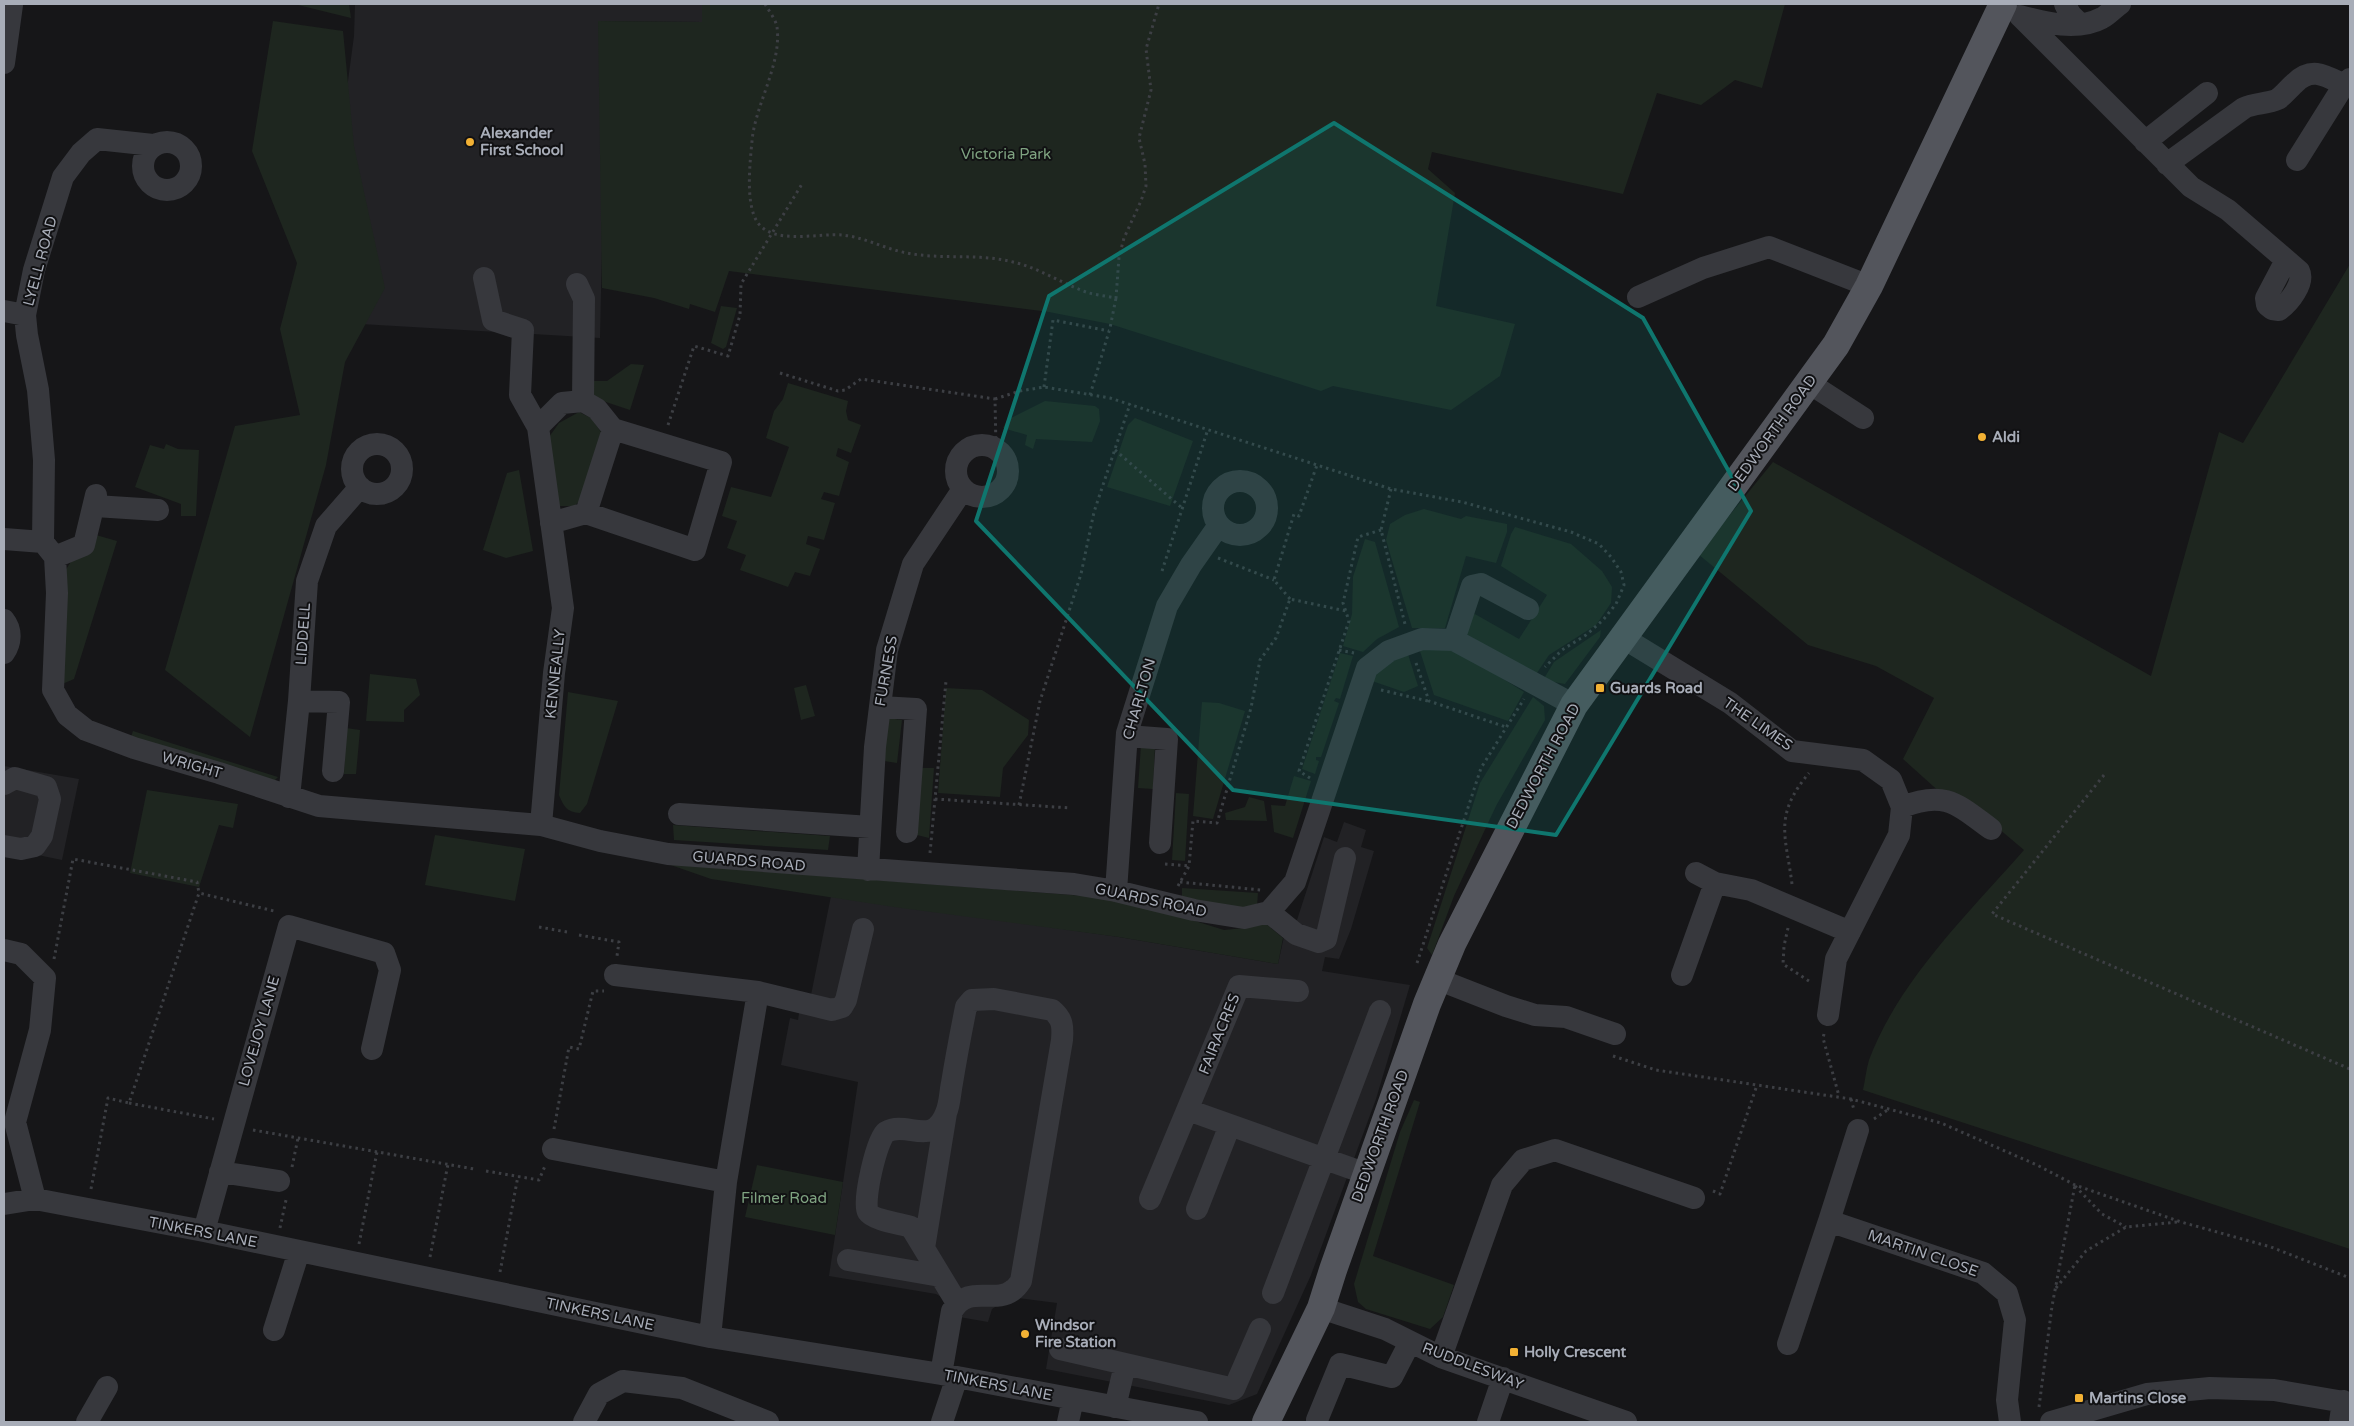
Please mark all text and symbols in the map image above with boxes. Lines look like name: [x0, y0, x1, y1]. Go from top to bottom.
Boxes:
place label: Alexander First School: [480, 124, 564, 159]
marker: Alexander First School: [464, 136, 476, 148]
park label: Victoria Park: [961, 145, 1051, 163]
street label: LYELL ROAD: [19, 214, 61, 308]
street label: DEDWORTH ROAD: [1724, 371, 1820, 495]
place label: Aldi: [1992, 428, 2020, 446]
marker: Aldi: [1976, 431, 1988, 443]
street label: LIDDELL: [292, 602, 314, 666]
street label: KENNEALLY: [541, 628, 569, 720]
street label: FURNESS: [871, 634, 901, 708]
street label: CHARLTON: [1119, 656, 1159, 742]
place label: Guards Road: [1610, 679, 1703, 697]
marker: Guards Road: [1594, 682, 1606, 694]
street label: THE LIMES: [1720, 694, 1796, 754]
street label: DEDWORTH ROAD: [1502, 700, 1584, 832]
street label: WRIGHT: [160, 748, 224, 782]
street label: GUARDS ROAD: [692, 847, 806, 875]
street label: GUARDS ROAD: [1093, 879, 1209, 921]
street label: LOVEJOY LANE: [235, 974, 283, 1088]
street label: FAIRACRES: [1195, 991, 1243, 1077]
street label: DEDWORTH ROAD: [1348, 1067, 1412, 1205]
park label: Filmer Road: [741, 1189, 827, 1207]
street label: TINKERS LANE: [147, 1213, 259, 1251]
street label: MARTIN CLOSE: [1865, 1226, 1981, 1280]
street label: TINKERS LANE: [544, 1294, 656, 1334]
place label: Windsor Fire Station: [1035, 1316, 1116, 1351]
marker: Windsor Fire Station: [1019, 1328, 1031, 1340]
street label: RUDDLESWAY: [1420, 1338, 1527, 1394]
place label: Holly Crescent: [1524, 1343, 1627, 1362]
marker: Holly Crescent: [1508, 1346, 1520, 1358]
street label: TINKERS LANE: [942, 1366, 1054, 1404]
place label: Martins Close: [2089, 1389, 2187, 1407]
marker: Martins Close: [2073, 1392, 2085, 1404]

